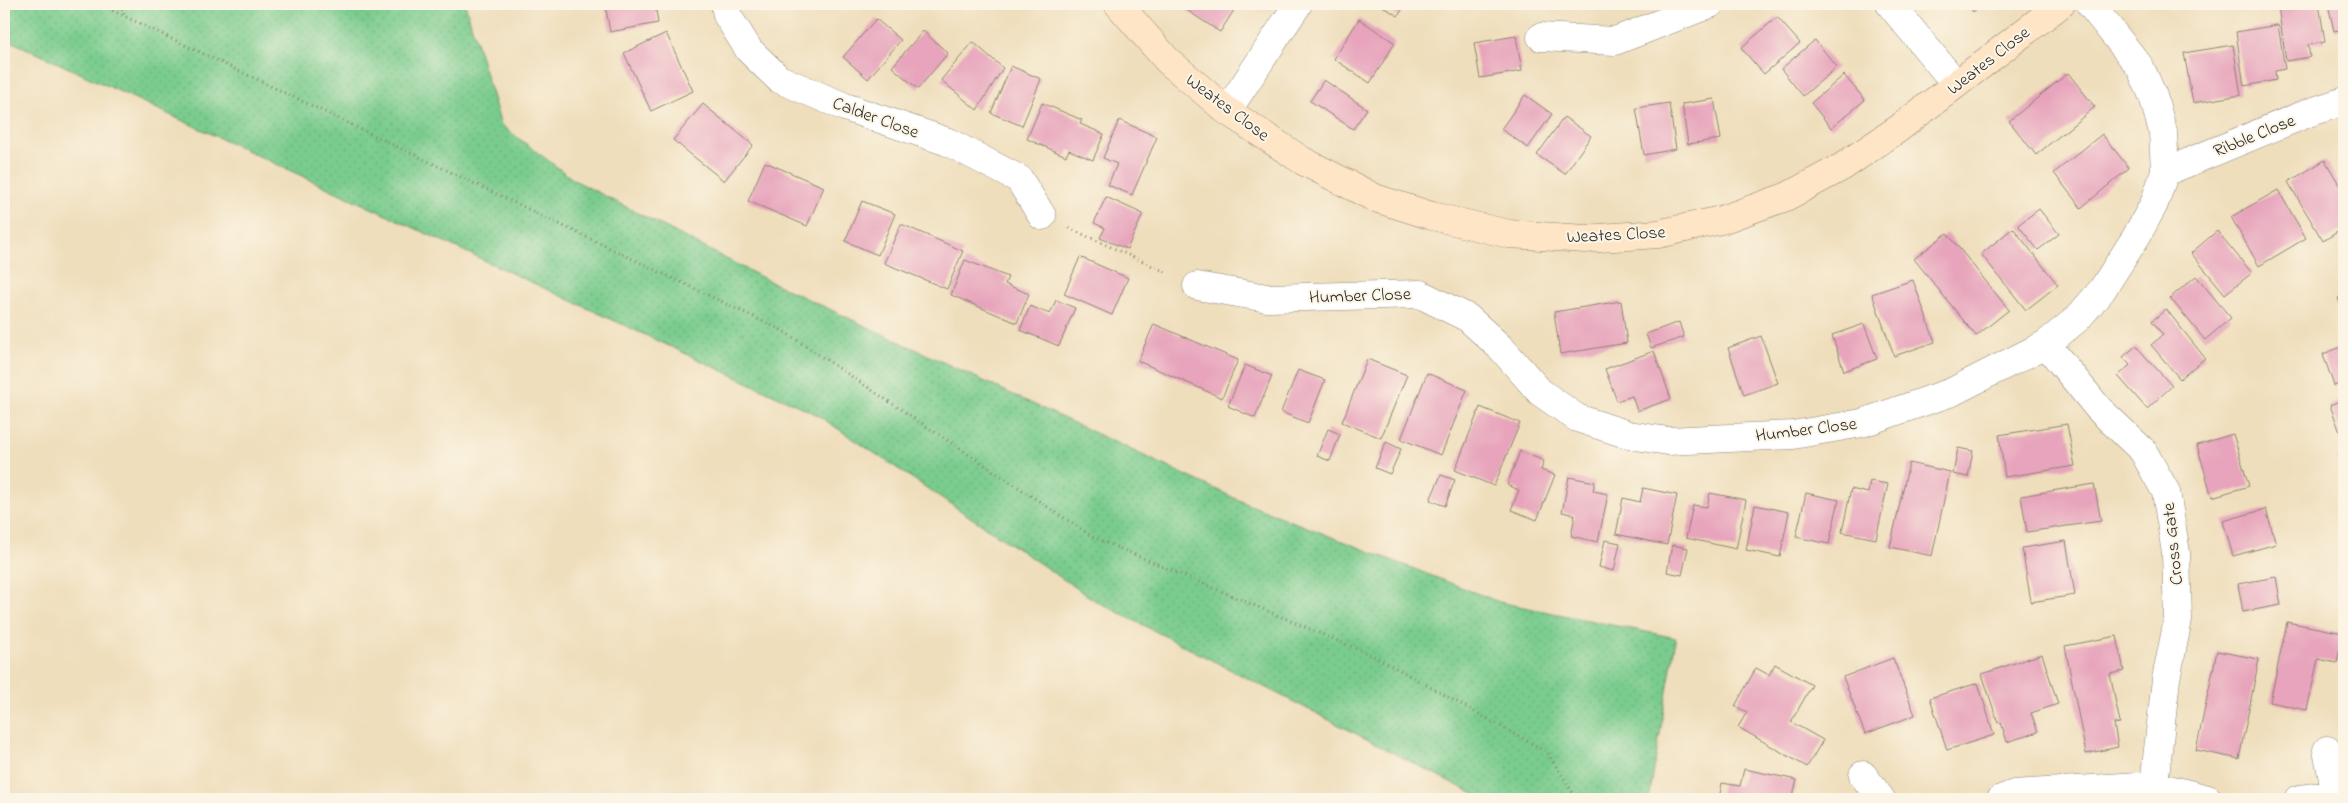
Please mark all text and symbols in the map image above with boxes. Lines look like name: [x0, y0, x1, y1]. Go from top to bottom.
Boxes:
street label: Weates Close: [1942, 20, 2037, 102]
street label: Weates Close: [1179, 68, 1275, 149]
street label: Calder Close: [828, 91, 923, 147]
street label: Ribble Close: [2210, 108, 2300, 165]
street label: Weates Close: [1566, 220, 1667, 252]
street label: Humber Close: [1309, 282, 1412, 312]
street label: Humber Close: [1754, 412, 1859, 450]
street label: Cross Gate: [2157, 500, 2191, 586]

